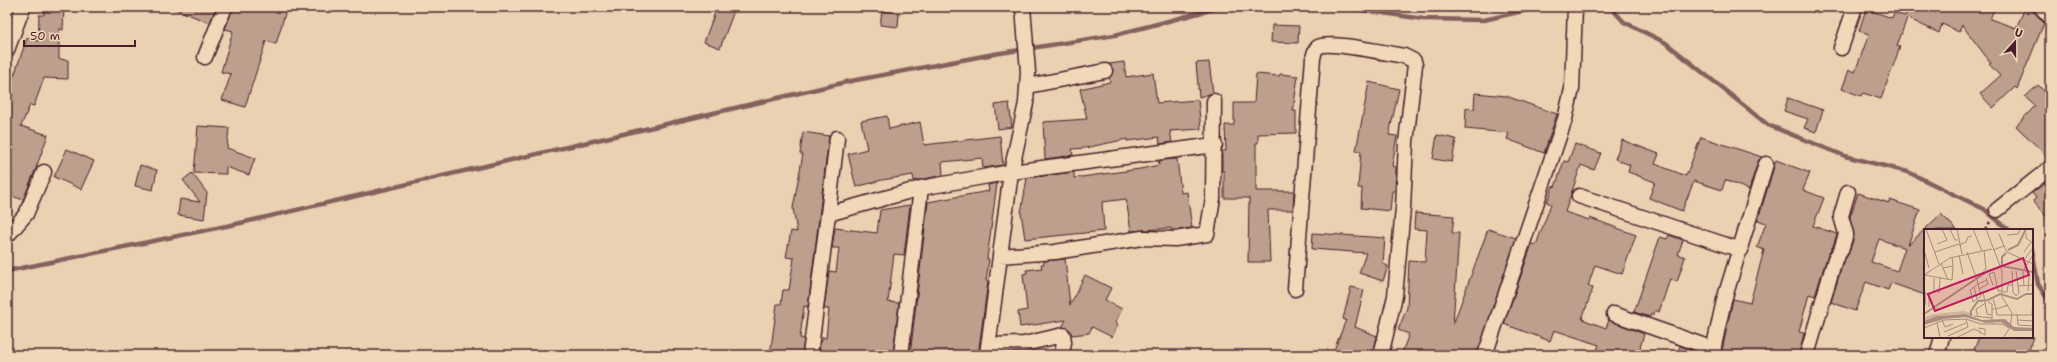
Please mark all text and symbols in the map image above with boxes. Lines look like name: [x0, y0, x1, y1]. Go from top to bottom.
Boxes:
scale bar: [24, 22, 135, 48]
north arrow: [1995, 22, 2035, 62]
text: U: [2012, 25, 2025, 41]
text: 50 m: [30, 28, 60, 44]
inset map: [1924, 229, 2033, 338]

